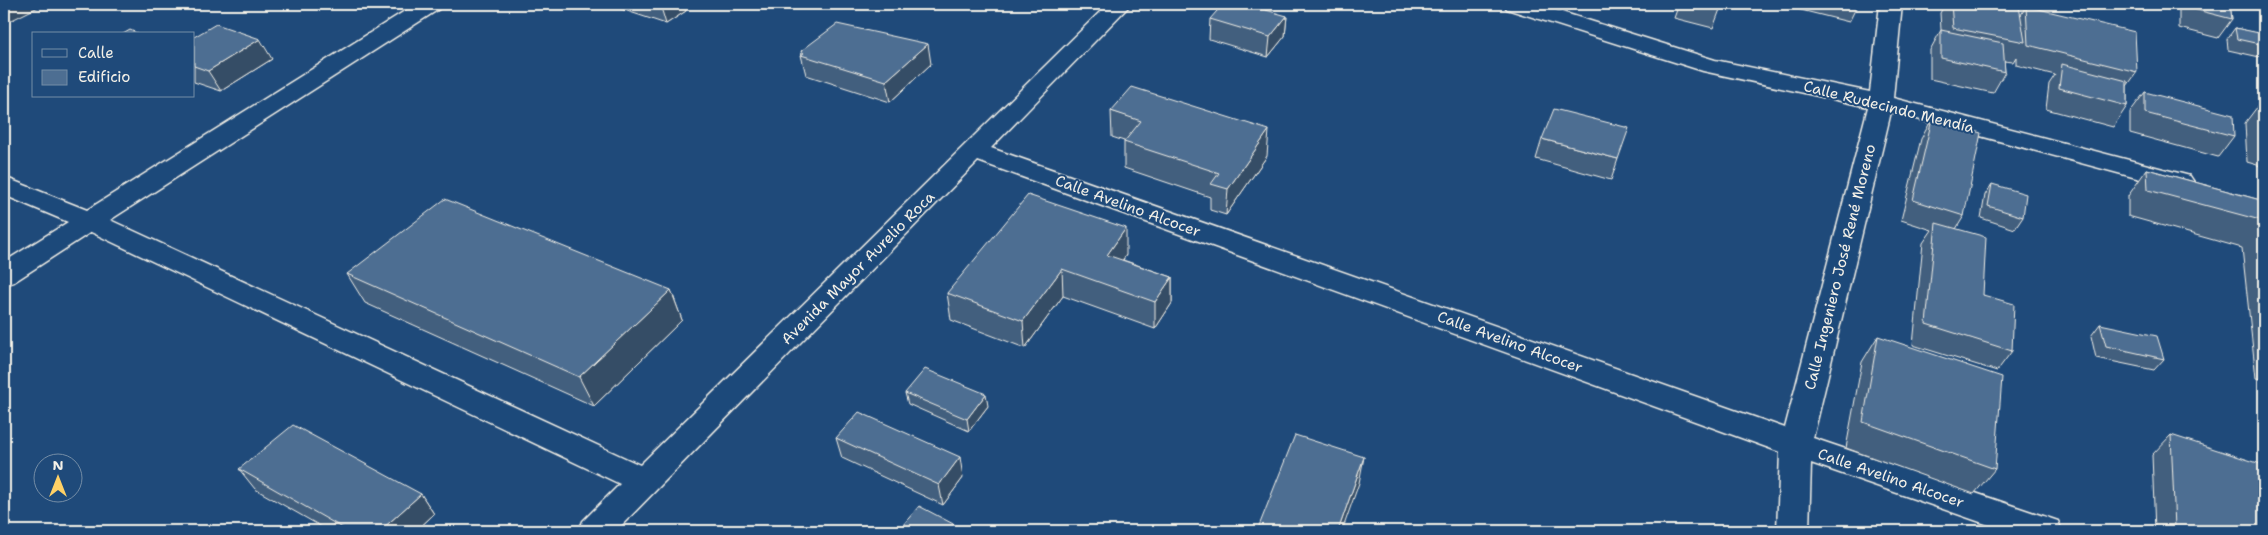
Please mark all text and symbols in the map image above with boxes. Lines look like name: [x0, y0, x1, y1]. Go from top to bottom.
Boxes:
legend: [32, 32, 195, 98]
text: Calle: [78, 43, 114, 63]
text: Edificio: [78, 67, 130, 87]
street label: Calle Rudecindo Mendía: [1801, 76, 1977, 138]
street label: Calle Ingeniero José René Moreno: [1800, 142, 1880, 392]
street label: Calle Avelino Alcocer: [1052, 170, 1204, 242]
street label: Avenida Mayor Aurelio Roca: [777, 187, 939, 349]
street label: Calle Avelino Alcocer: [1434, 306, 1586, 378]
street label: Calle Avelino Alcocer: [1815, 444, 1967, 512]
north arrow: [32, 452, 82, 502]
text: N: [52, 456, 64, 474]

